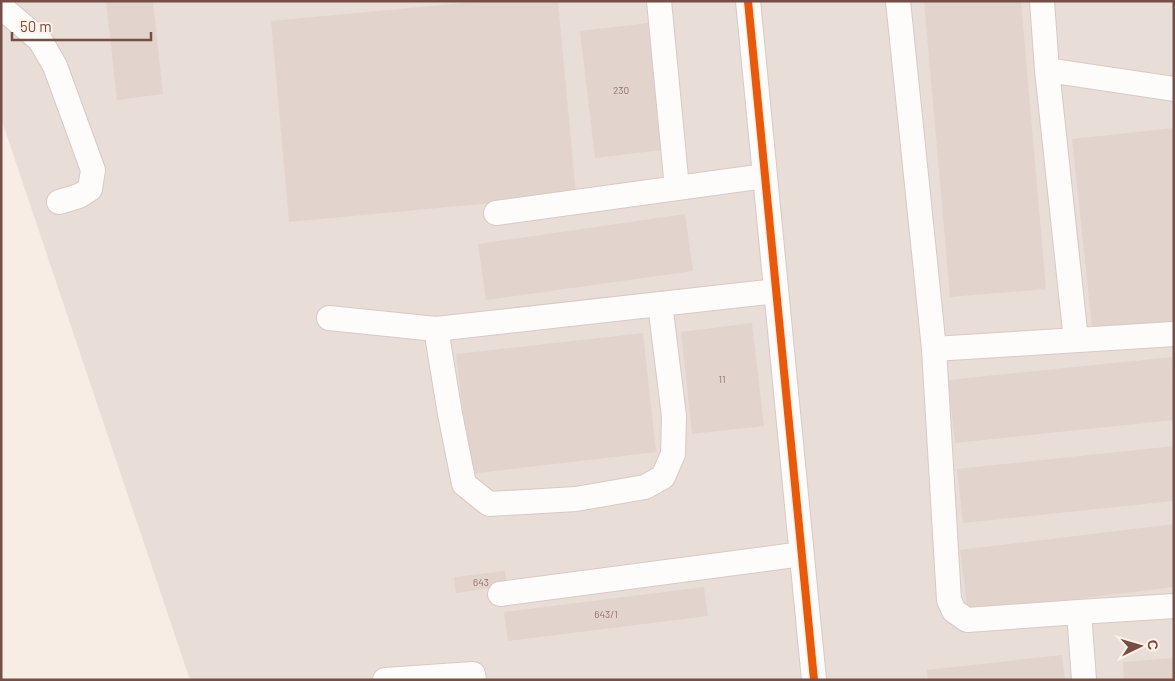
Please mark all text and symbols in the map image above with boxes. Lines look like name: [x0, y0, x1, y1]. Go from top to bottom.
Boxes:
scale bar: [12, 10, 151, 42]
text: 50 m: [20, 17, 52, 35]
house number: 230: [613, 84, 629, 96]
house number: 11: [718, 373, 726, 385]
house number: 643: [473, 576, 489, 588]
house number: 643/1: [594, 608, 618, 620]
north arrow: [1115, 621, 1165, 671]
text: С: [1145, 639, 1162, 651]

